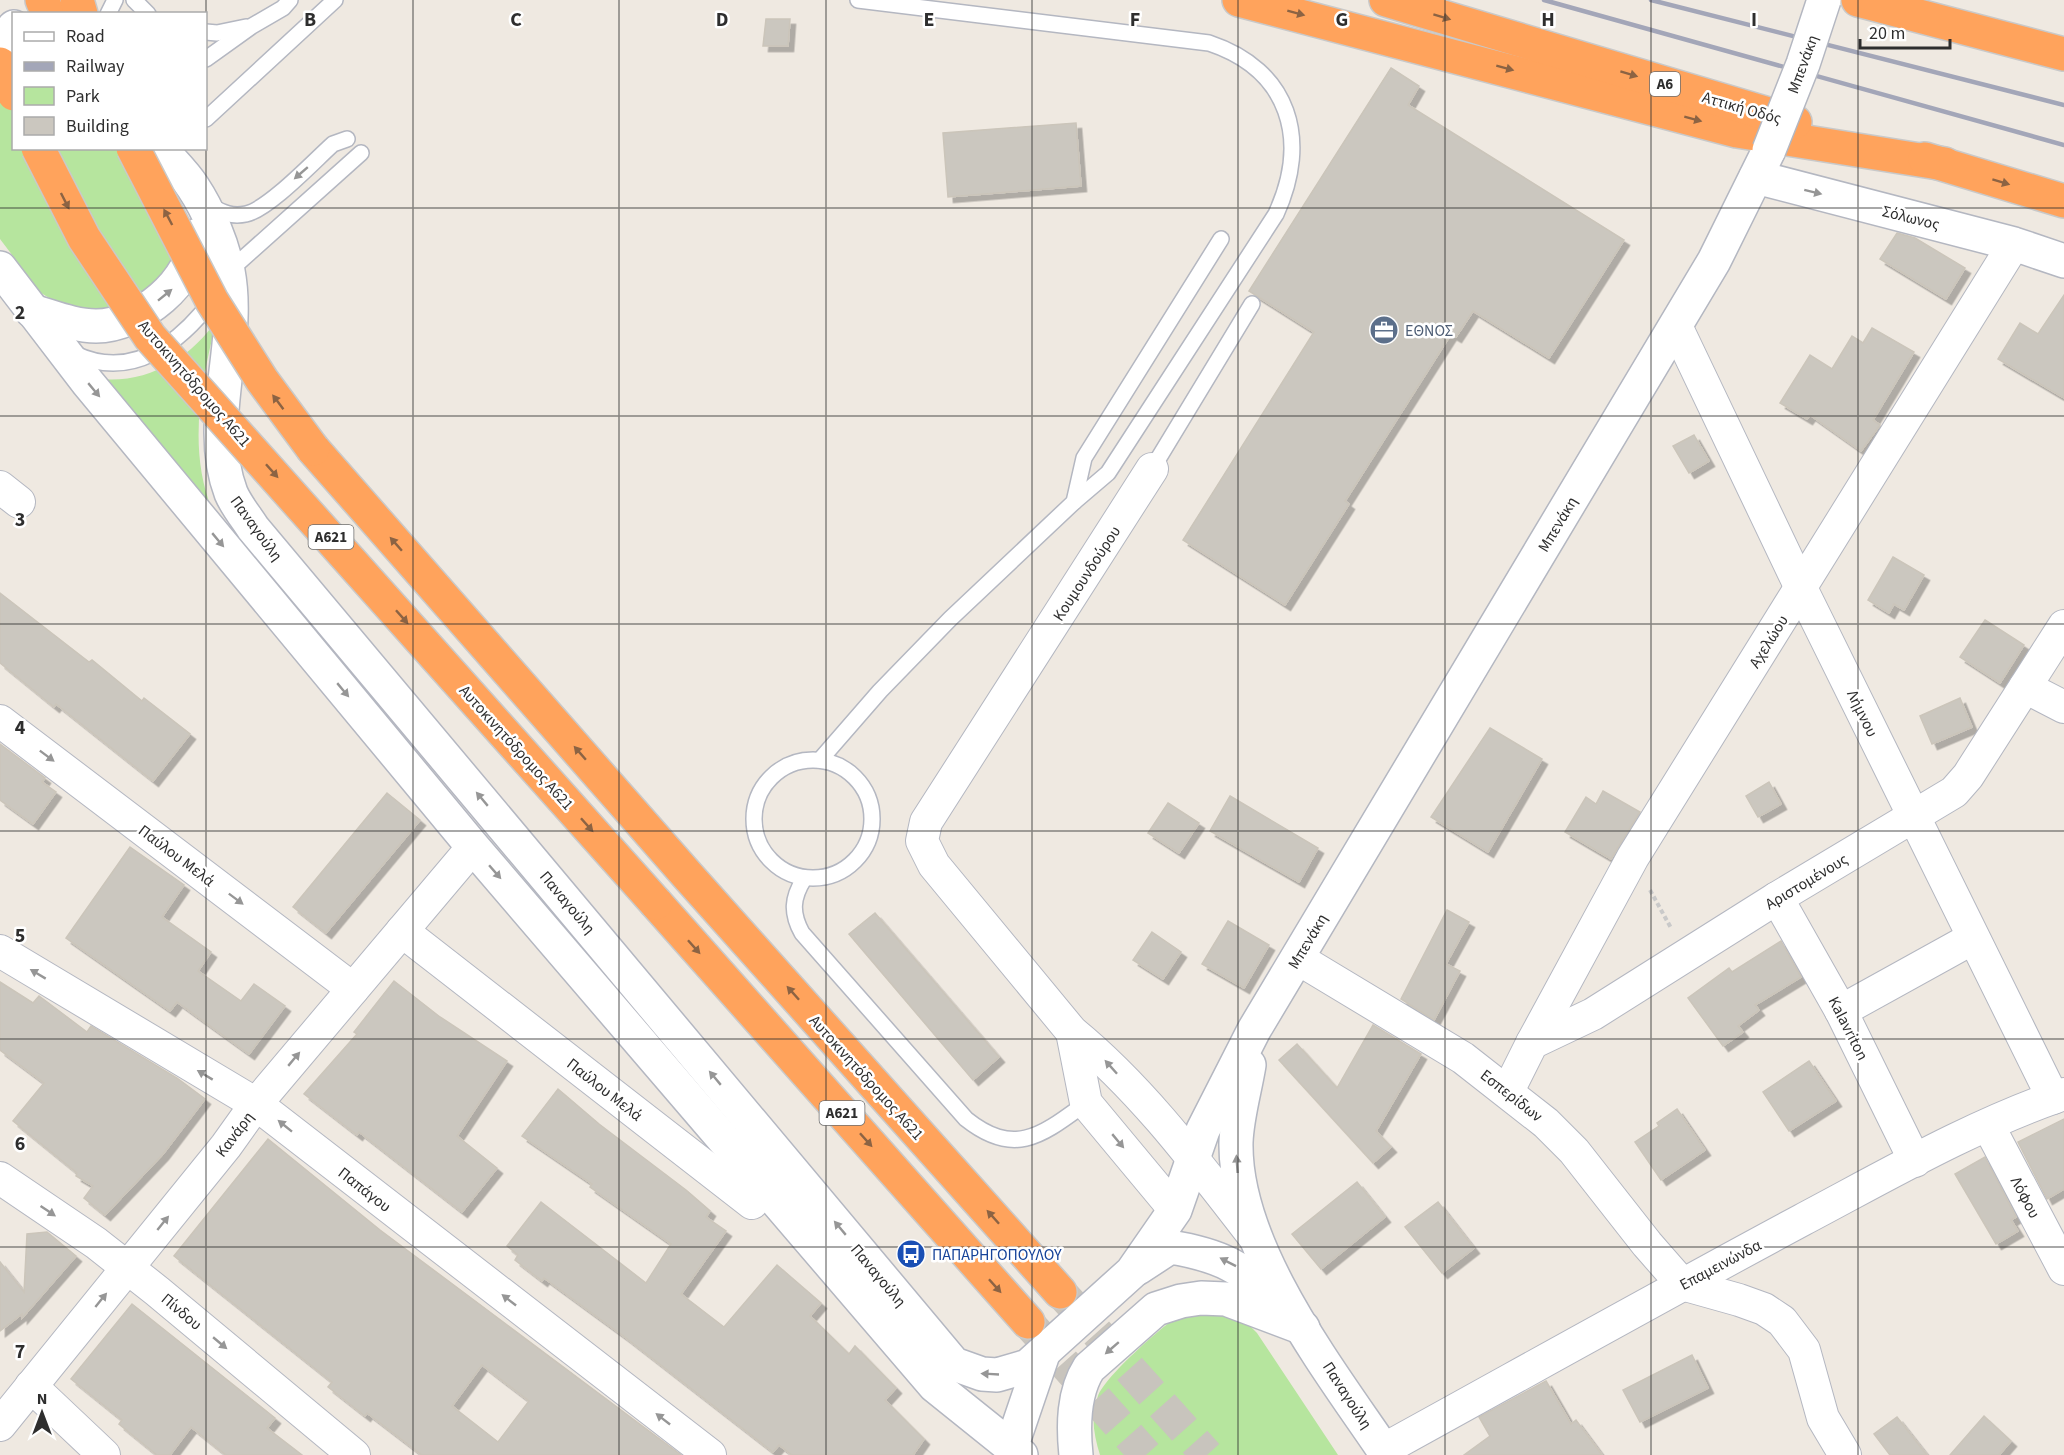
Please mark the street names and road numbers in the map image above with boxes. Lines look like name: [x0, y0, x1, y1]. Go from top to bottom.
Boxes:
street label: Μπενάκη: [1782, 32, 1824, 97]
road number: Α6: [1650, 72, 1680, 96]
street label: Αττική Οδός: [1700, 86, 1784, 130]
street label: Σόλωνος: [1880, 200, 1942, 236]
street label: Αυτοκινητόδρομος Α621: [133, 315, 256, 452]
street label: Παναγούλη: [225, 491, 287, 566]
street label: Μπενάκη: [1533, 493, 1583, 556]
street label: Κουμουνδούρου: [1048, 522, 1126, 625]
road number: Α621: [308, 525, 354, 549]
street label: Αχελώου: [1744, 611, 1794, 672]
street label: Αυτοκινητόδρομος Α621: [454, 680, 579, 815]
street label: Λήμνου: [1841, 686, 1883, 741]
street label: Παύλου Μελά: [134, 820, 219, 892]
street label: Αριστομένους: [1761, 848, 1852, 915]
street label: Παναγούλη: [534, 866, 600, 939]
street label: Μπενάκη: [1283, 910, 1333, 973]
street label: Kalavriton: [1823, 993, 1874, 1064]
street label: Αυτοκινητόδρομος Α621: [806, 1010, 928, 1144]
street label: Παύλου Μελά: [562, 1053, 647, 1126]
street label: Εσπερίδων: [1476, 1064, 1547, 1127]
road number: Α621: [820, 1101, 864, 1125]
street label: Κανάρη: [210, 1107, 259, 1162]
street label: Παπάγου: [333, 1162, 395, 1217]
street label: Λόφου: [2005, 1173, 2045, 1222]
street label: Επαμεινώνδα: [1676, 1234, 1765, 1296]
street label: Παναγούλη: [845, 1239, 911, 1312]
street label: Πίνδου: [156, 1288, 206, 1335]
street label: Παναγούλη: [1317, 1358, 1377, 1433]

